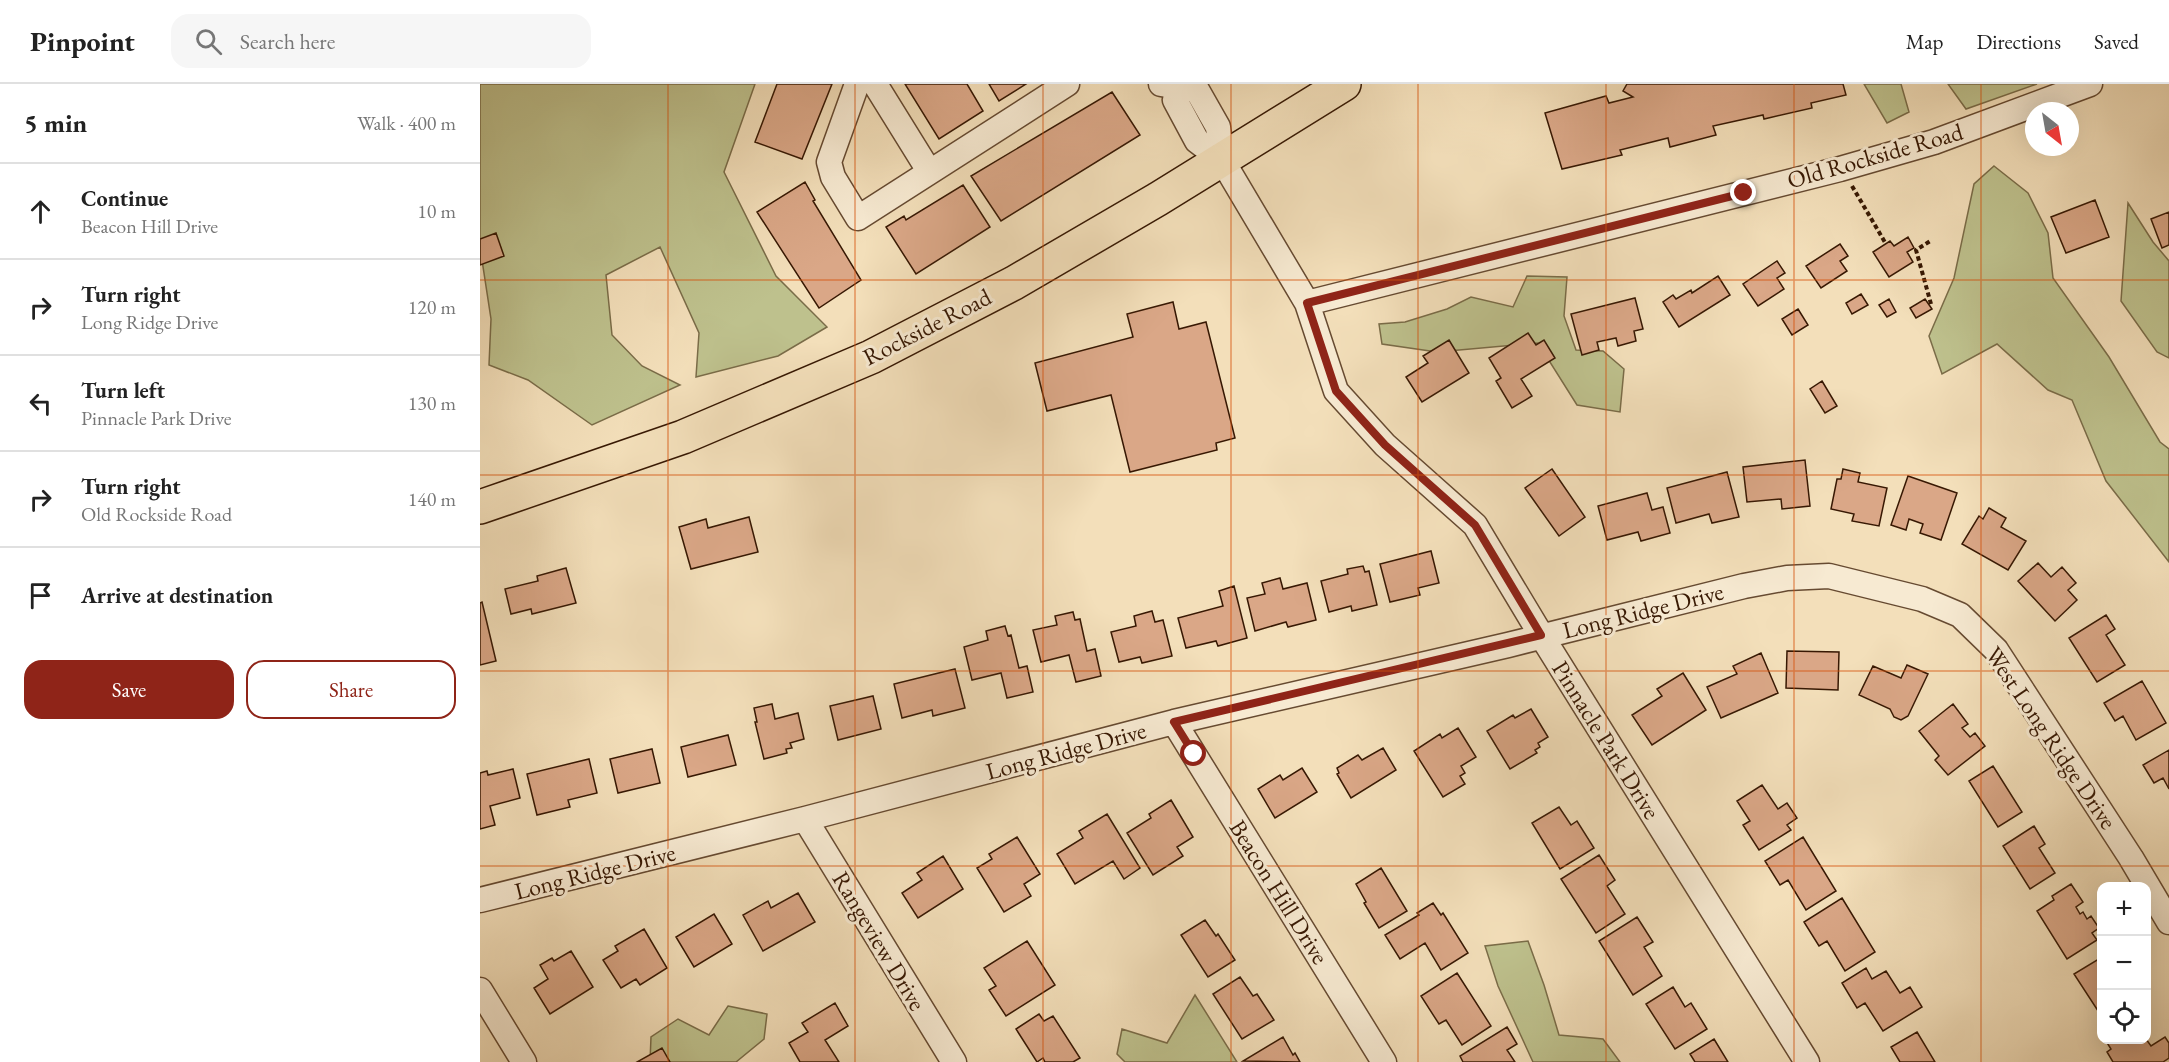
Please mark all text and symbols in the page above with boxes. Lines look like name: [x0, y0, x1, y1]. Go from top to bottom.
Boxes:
search box: [171, 14, 591, 68]
text: Pinpoint: [30, 23, 135, 59]
icon: search: [192, 25, 225, 58]
text: Search here: [240, 27, 335, 56]
text: Map: [1906, 28, 1943, 55]
text: Directions: [1976, 28, 2061, 55]
text: Saved: [2094, 28, 2139, 55]
north arrow: [2025, 102, 2079, 156]
text: 5 min: [24, 106, 87, 140]
text: Walk · 400 m: [357, 110, 456, 136]
street label: Old Rockside Road: [1783, 115, 1967, 195]
route end: [1730, 179, 1756, 205]
text: Continue: [81, 184, 168, 213]
icon: ahead: [24, 195, 57, 228]
text: 10 m: [417, 198, 456, 224]
text: Beacon Hill Drive: [81, 213, 218, 239]
text: Turn right: [81, 280, 180, 309]
street label: Rockside Road: [857, 281, 997, 372]
icon: right: [24, 291, 57, 324]
text: 120 m: [408, 294, 456, 320]
text: Long Ridge Drive: [81, 309, 218, 335]
text: Turn left: [81, 376, 165, 405]
icon: left: [24, 387, 57, 420]
text: 130 m: [408, 390, 456, 416]
text: Pinnacle Park Drive: [81, 405, 232, 431]
text: Turn right: [81, 472, 180, 501]
icon: right: [24, 483, 57, 516]
text: 140 m: [408, 486, 456, 512]
text: Old Rockside Road: [81, 501, 232, 527]
street label: Long Ridge Drive: [1559, 576, 1727, 645]
icon: arrive: [24, 579, 57, 612]
text: Arrive at destination: [81, 581, 273, 610]
street label: West Long Ridge Drive: [1979, 640, 2124, 835]
street label: Pinnacle Park Drive: [1545, 655, 1667, 825]
button: Save: [24, 660, 234, 719]
button: Share: [246, 660, 456, 719]
street label: Long Ridge Drive: [982, 714, 1149, 787]
route start: [1180, 740, 1206, 766]
street label: Beacon Hill Drive: [1223, 814, 1336, 970]
street label: Long Ridge Drive: [511, 837, 679, 906]
street label: Rangeview Drive: [826, 865, 933, 1016]
map controls: [2097, 882, 2151, 1044]
button: +: [2097, 882, 2151, 936]
button: −: [2097, 936, 2151, 990]
button: locate: [2097, 990, 2151, 1044]

